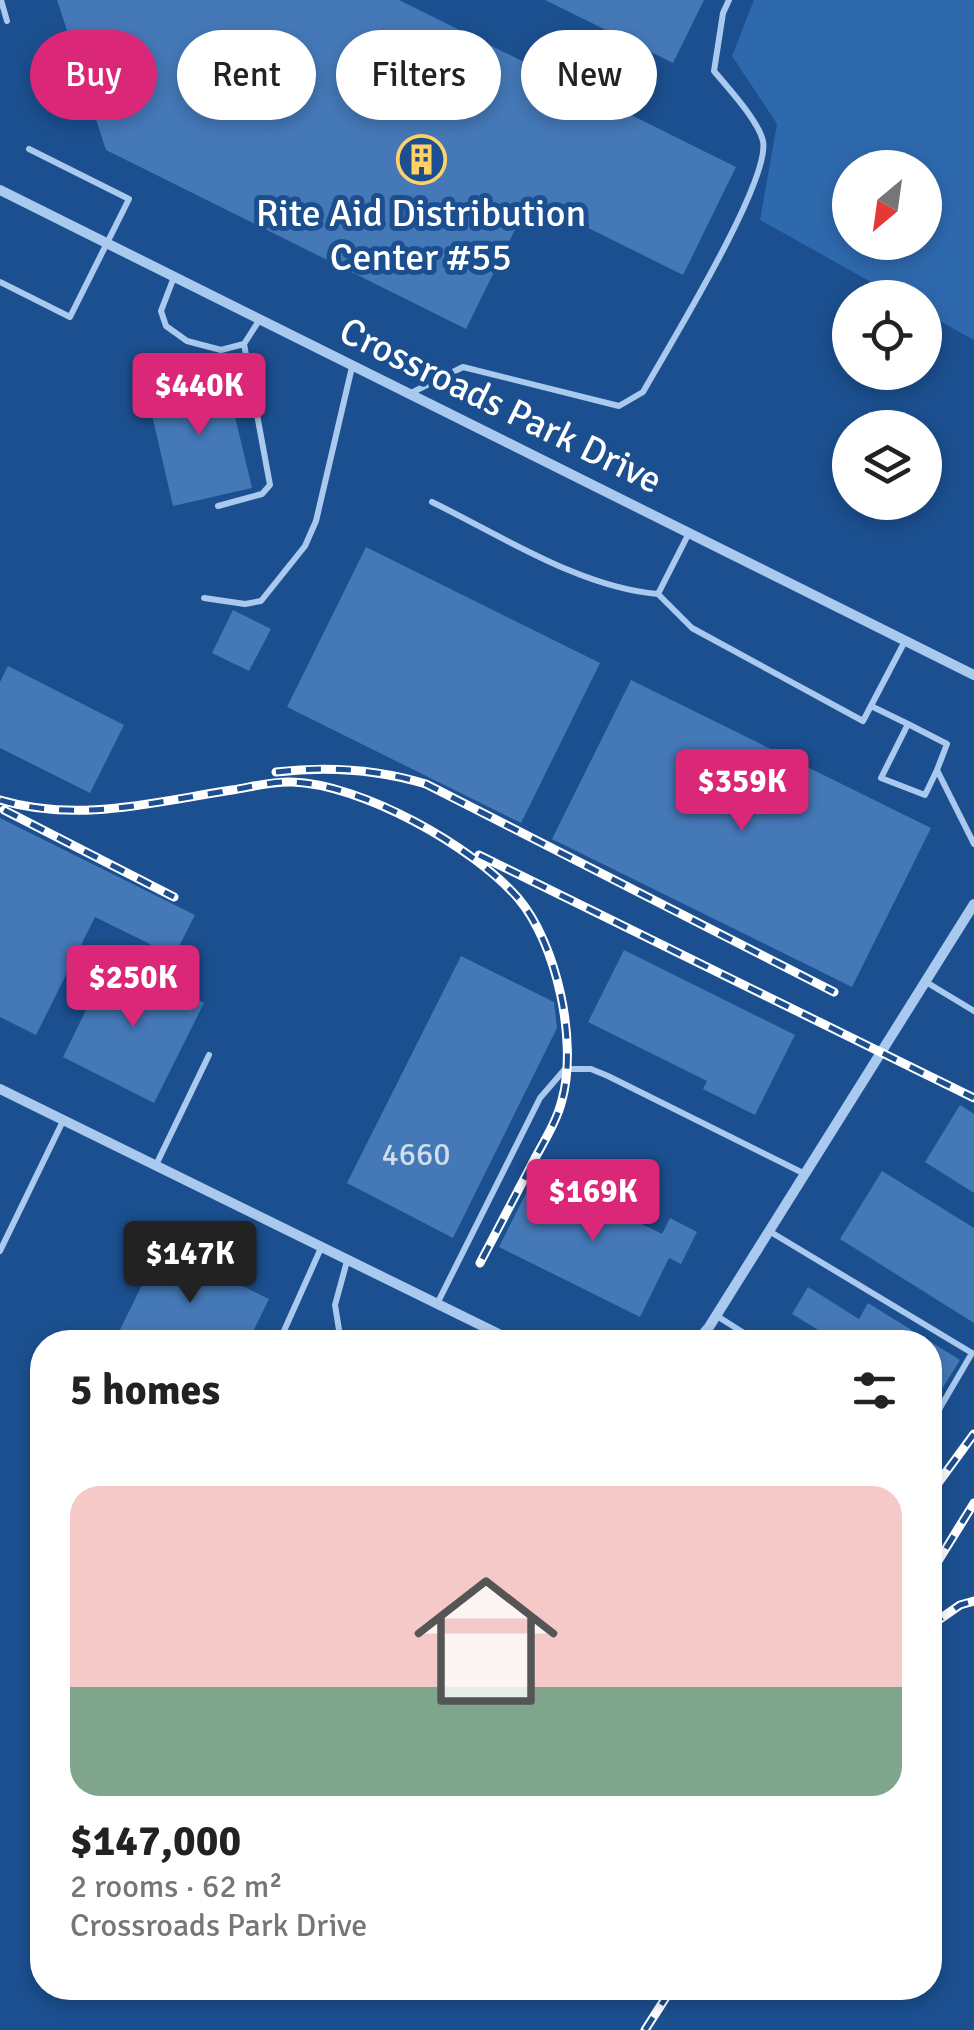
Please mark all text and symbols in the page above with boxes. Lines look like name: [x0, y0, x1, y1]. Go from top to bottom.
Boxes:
chip: Buy: [30, 30, 157, 120]
chip: Rent: [177, 30, 316, 120]
chip: Filters: [336, 30, 501, 120]
chip: New: [521, 30, 657, 120]
building icon: Rite Aid Distribution Center #55: [395, 133, 447, 185]
north arrow: [832, 150, 942, 260]
map controls: [832, 150, 942, 520]
place label: Rite Aid Distribution Center #55: [256, 190, 586, 281]
button: locate: [832, 280, 942, 390]
street label: Crossroads Park Drive: [332, 307, 670, 504]
pin: $440K: [129, 353, 269, 438]
text: $440K: [155, 366, 243, 405]
button: layers: [832, 410, 942, 520]
pin: $359K: [672, 749, 812, 834]
text: $359K: [698, 762, 786, 801]
pin: $250K: [63, 945, 203, 1030]
text: $250K: [89, 958, 177, 997]
house number: 4660: [381, 1135, 451, 1174]
pin: $169K: [523, 1159, 663, 1244]
text: $169K: [549, 1172, 637, 1211]
pin: $147K: [120, 1221, 260, 1306]
text: $147K: [146, 1234, 234, 1273]
icon: filters: [847, 1363, 902, 1418]
text: 5 homes: [70, 1365, 220, 1416]
icon: home: [396, 1551, 576, 1731]
text: $147,000: [70, 1816, 241, 1867]
text: 2 rooms · 62 m²: [70, 1867, 283, 1906]
text: Crossroads Park Drive: [70, 1906, 367, 1945]

